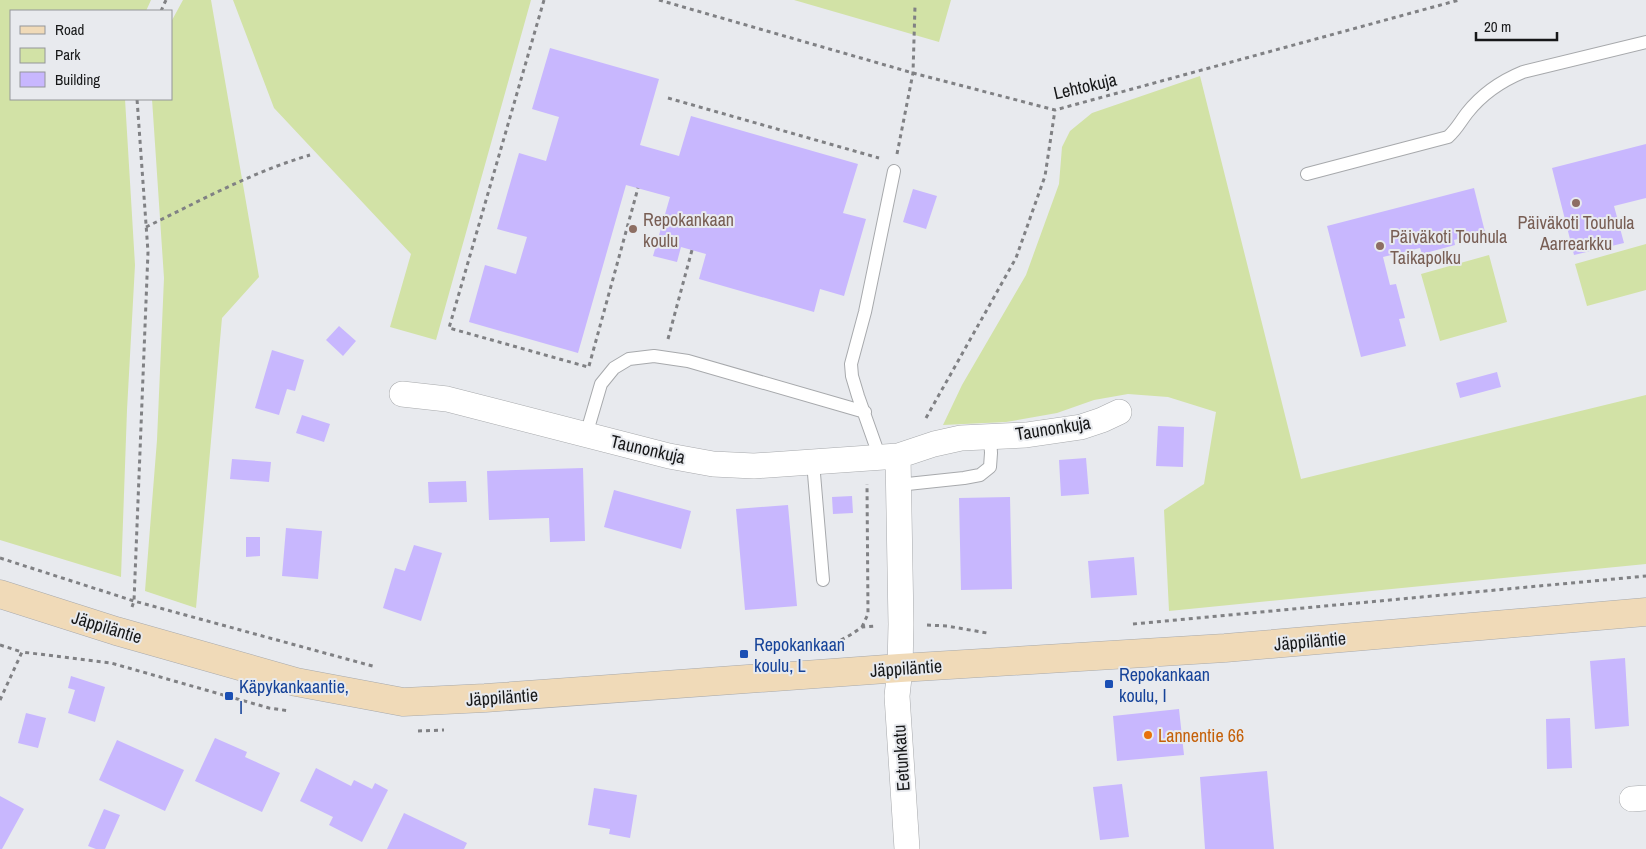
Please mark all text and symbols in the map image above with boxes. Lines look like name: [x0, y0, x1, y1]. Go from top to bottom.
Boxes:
legend: [10, 10, 172, 100]
scale bar: [1476, 10, 1557, 42]
text: 20 m: [1484, 16, 1511, 37]
text: Road: [55, 19, 84, 40]
text: Park: [55, 44, 81, 65]
street label: Lehtokuja: [1051, 67, 1119, 105]
text: Building: [55, 69, 100, 90]
marker: Päiväkoti Touhula Aarrearkku: [1570, 197, 1582, 209]
place label: Repokankaan koulu: [643, 207, 734, 253]
place label: Päiväkoti Touhula Aarrearkku: [1517, 210, 1635, 256]
marker: Repokankaan koulu: [627, 223, 639, 235]
place label: Päiväkoti Touhula Taikapolku: [1390, 224, 1507, 270]
marker: Päiväkoti Touhula Taikapolku: [1374, 240, 1386, 252]
street label: Taunonkuja: [1014, 410, 1092, 446]
street label: Taunonkuja: [608, 428, 688, 470]
street label: Jäppiläntie: [69, 604, 145, 650]
street label: Jäppiläntie: [1273, 625, 1347, 657]
place label: Repokankaan koulu, L: [754, 632, 845, 678]
marker: Repokankaan koulu, L: [738, 648, 750, 660]
street label: Jäppiläntie: [869, 653, 943, 683]
place label: Repokankaan koulu, I: [1119, 662, 1210, 708]
place label: Käpykankaantie, I: [239, 674, 349, 720]
marker: Repokankaan koulu, I: [1103, 678, 1115, 690]
street label: Jäppiläntie: [465, 682, 539, 712]
marker: Käpykankaantie, I: [223, 690, 235, 702]
place label: Lannentie 66: [1158, 723, 1244, 748]
street label: Eetunkatu: [886, 724, 916, 792]
marker: Lannentie 66: [1142, 729, 1154, 741]

